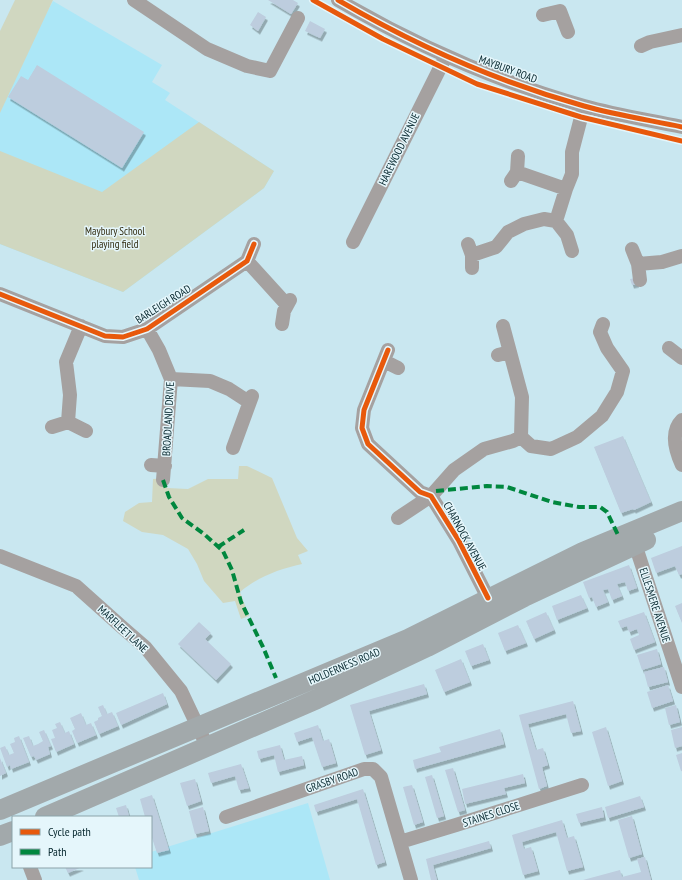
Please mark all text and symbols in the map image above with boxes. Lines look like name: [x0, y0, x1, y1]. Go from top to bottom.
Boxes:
street label: MAYBURY ROAD: [477, 52, 539, 86]
street label: HAREWOOD AVENUE: [375, 110, 423, 188]
park label: Maybury School playing field: [85, 224, 145, 251]
street label: BARLEIGH ROAD: [133, 281, 194, 327]
street label: BROADLAND DRIVE: [159, 381, 177, 456]
street label: CHARNOCK AVENUE: [440, 499, 490, 573]
street label: ELLESMERE AVENUE: [636, 566, 674, 645]
street label: MARFLEET LANE: [95, 602, 151, 656]
street label: HOLDERNESS ROAD: [306, 645, 382, 687]
street label: GRASBY ROAD: [304, 764, 360, 795]
street label: STAINES CLOSE: [461, 798, 521, 830]
legend: [12, 816, 152, 868]
text: Cycle path: [48, 824, 91, 839]
text: Path: [48, 844, 66, 859]

